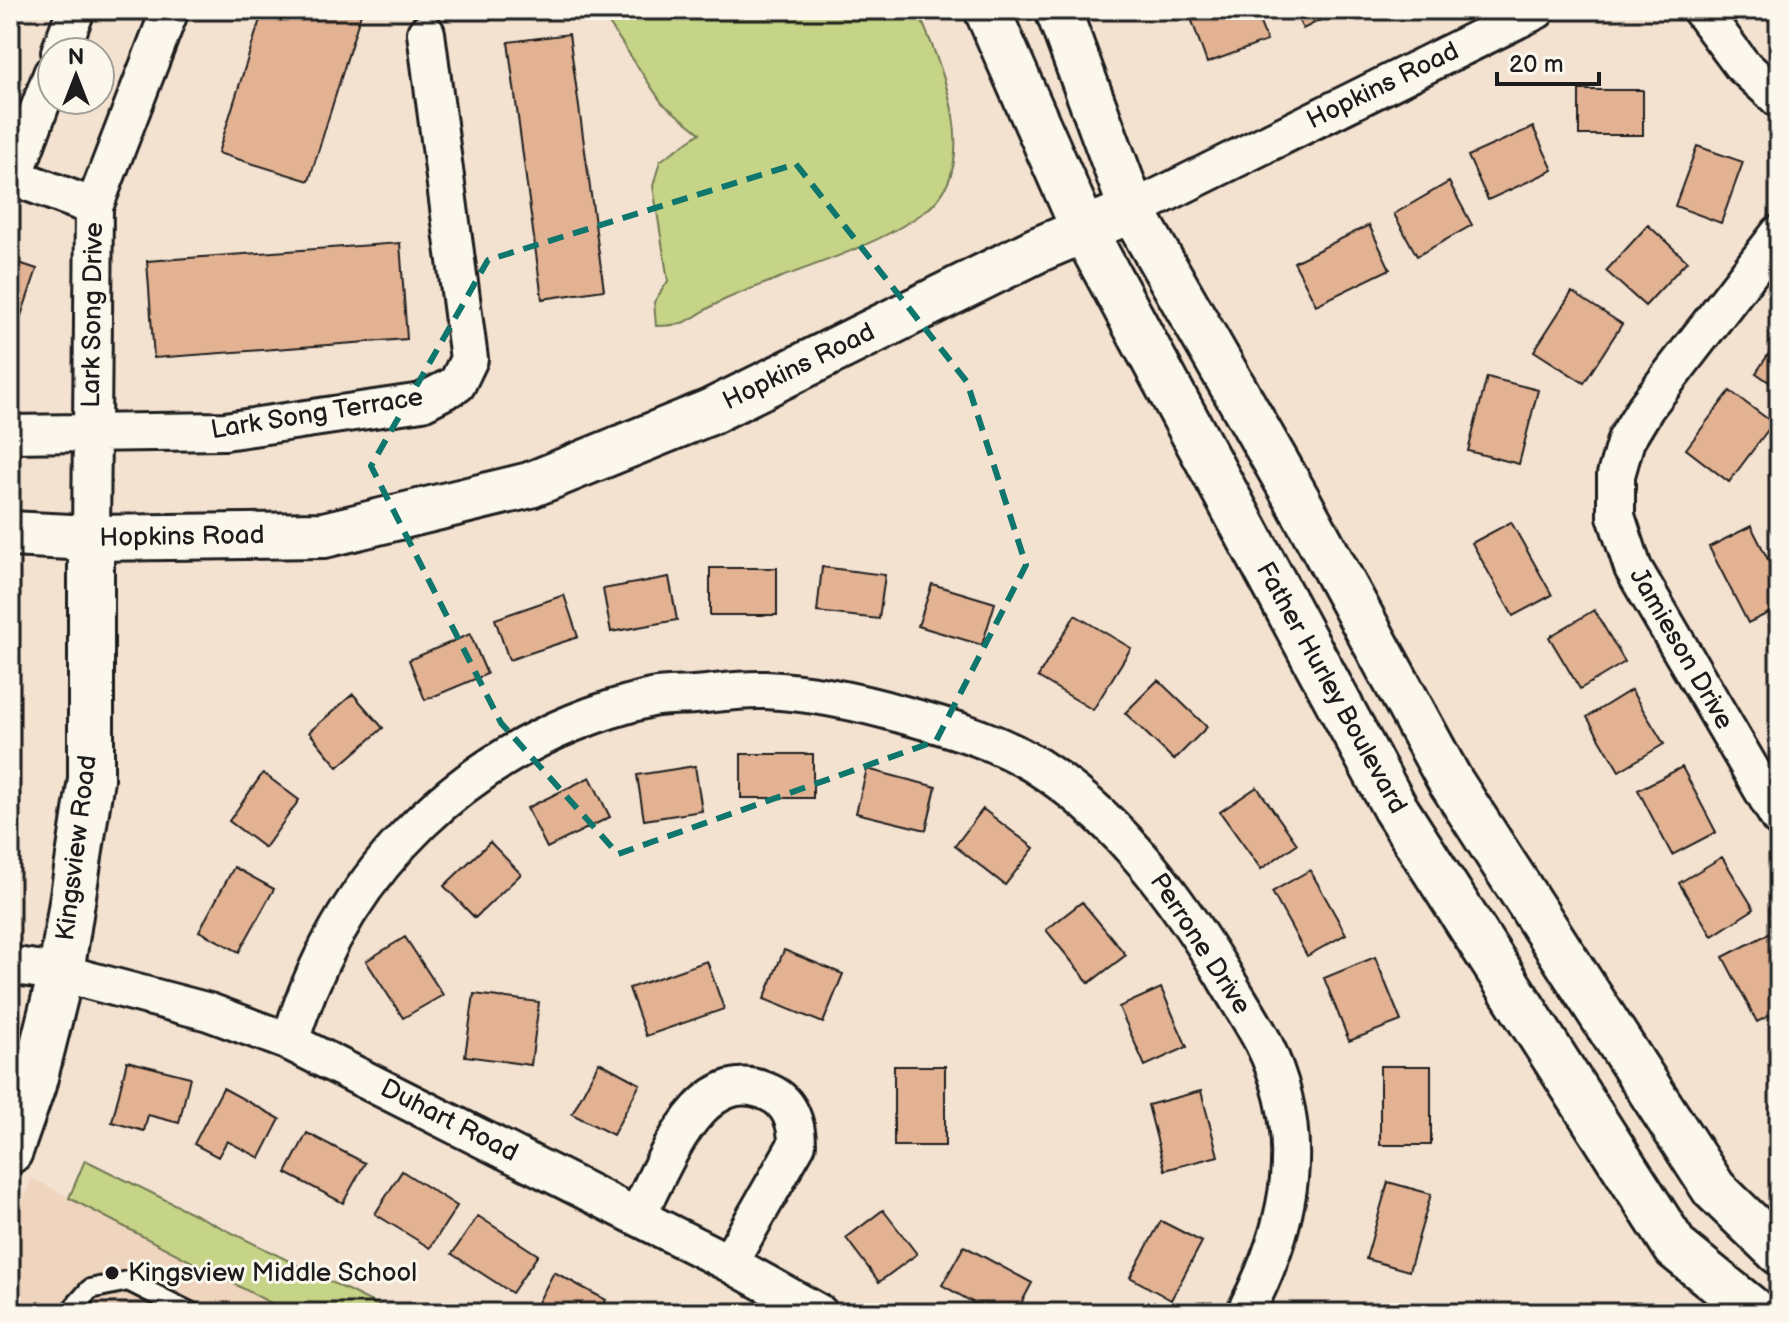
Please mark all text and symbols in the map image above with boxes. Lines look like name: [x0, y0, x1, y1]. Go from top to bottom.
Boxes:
north arrow: [36, 36, 116, 116]
street label: Hopkins Road: [1302, 36, 1464, 136]
scale bar: [1497, 36, 1599, 86]
text: N: [68, 44, 84, 71]
text: 20 m: [1509, 50, 1564, 79]
street label: Lark Song Drive: [76, 222, 110, 408]
street label: Hopkins Road: [718, 317, 880, 417]
street label: Lark Song Terrace: [209, 382, 425, 446]
street label: Hopkins Road: [99, 520, 265, 554]
street label: Father Hurley Boulevard: [1249, 557, 1413, 819]
street label: Jamieson Drive: [1622, 563, 1740, 735]
street label: Kingsview Road: [50, 753, 104, 943]
street label: Perrone Drive: [1143, 868, 1257, 1020]
street label: Duhart Road: [375, 1073, 523, 1169]
place label: Kingsview Middle School: [128, 1258, 417, 1289]
marker: Kingsview Middle School: [103, 1264, 121, 1282]

